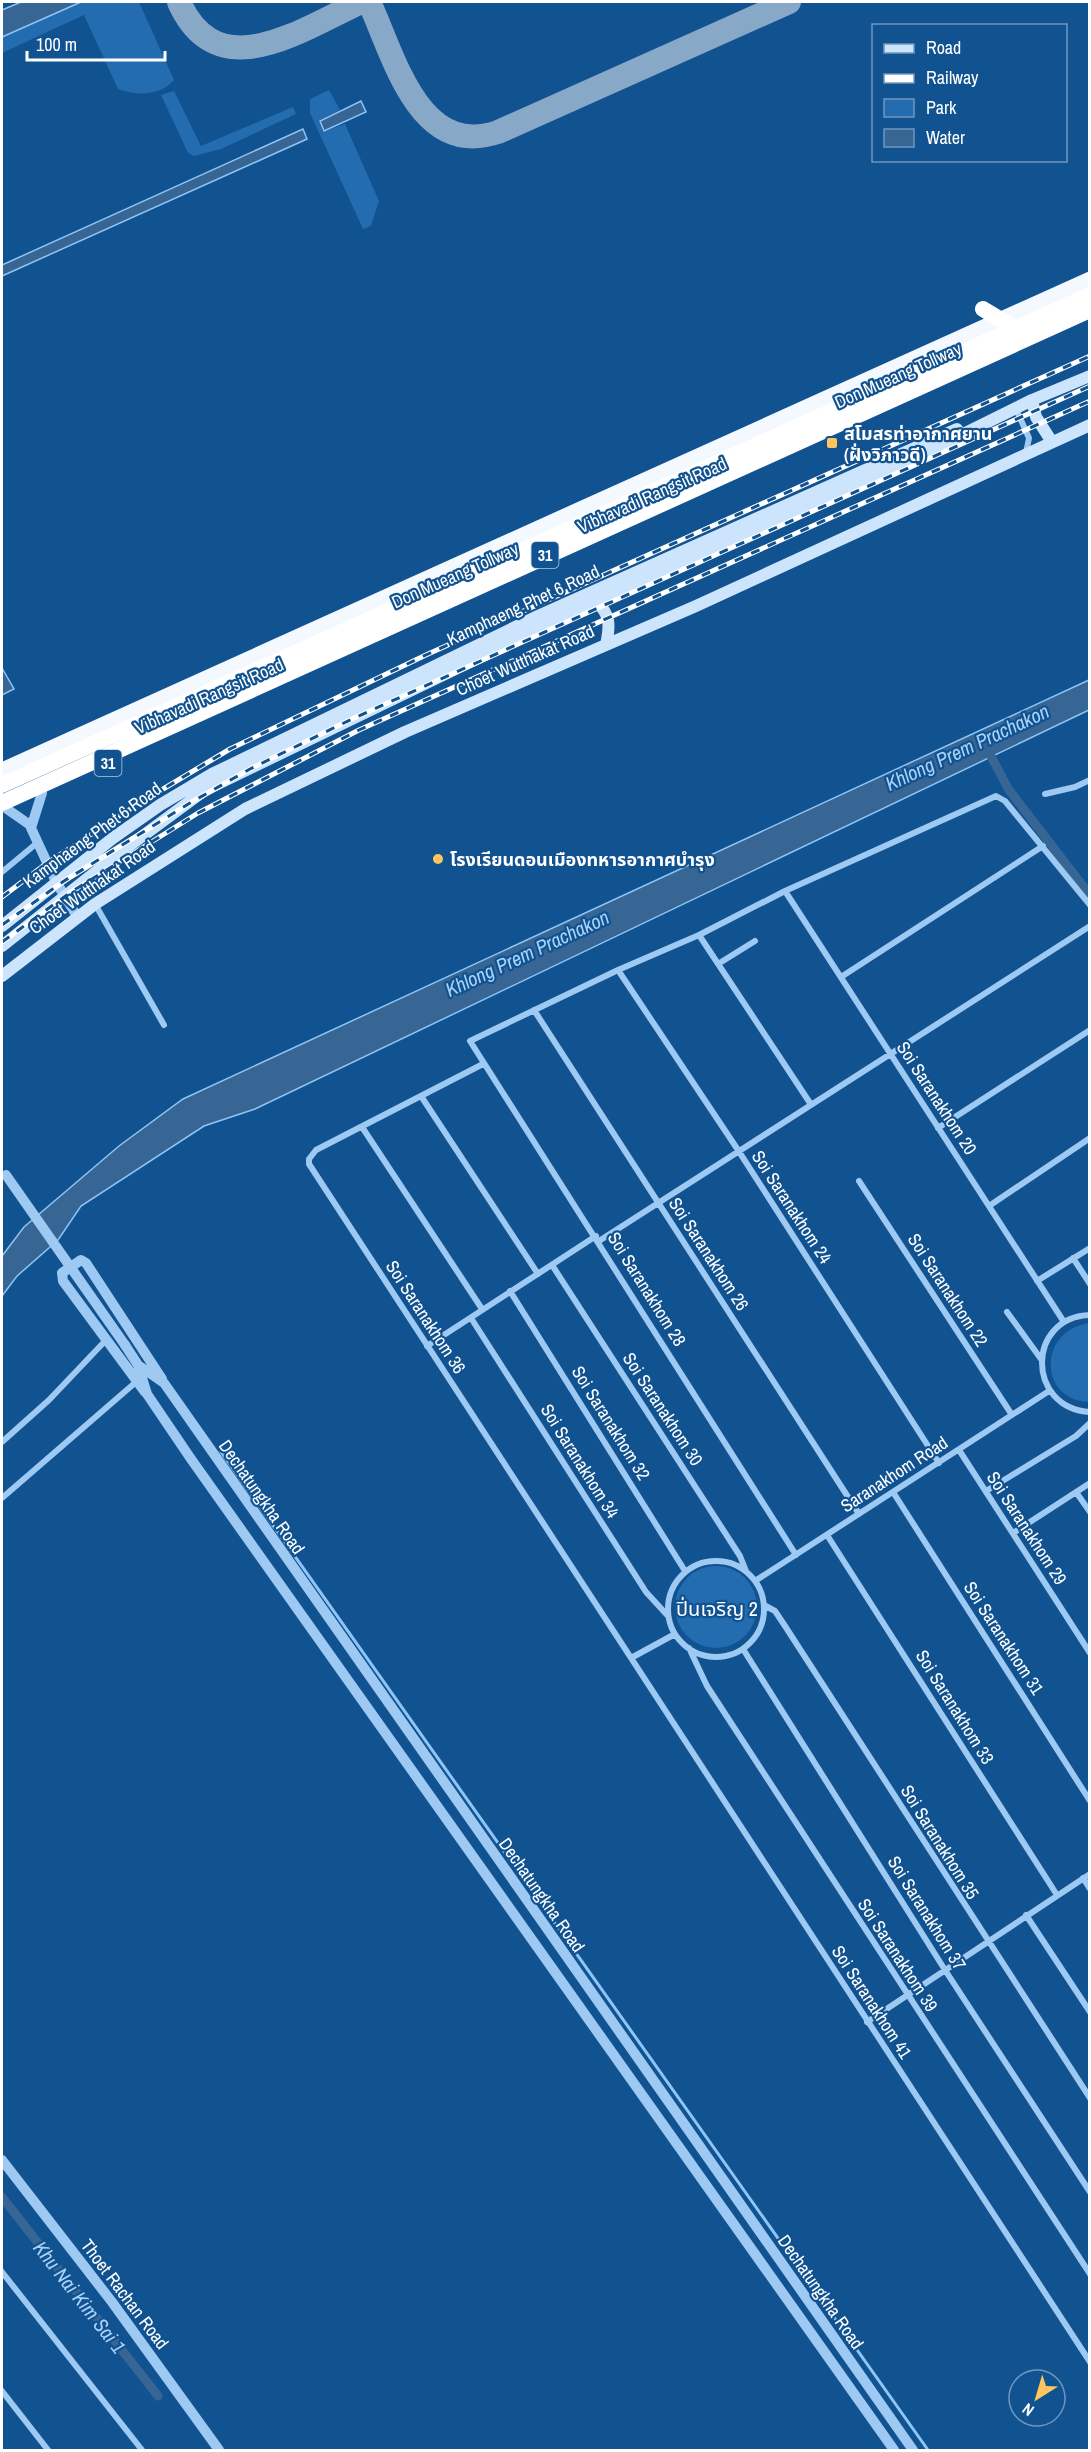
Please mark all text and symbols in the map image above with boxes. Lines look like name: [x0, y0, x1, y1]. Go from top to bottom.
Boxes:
scale bar: [27, 24, 165, 62]
legend: [872, 24, 1067, 162]
text: 100 m: [36, 32, 77, 57]
text: Road: [926, 35, 961, 60]
text: Railway: [926, 65, 979, 90]
text: Park: [926, 95, 957, 120]
text: Water: [926, 125, 965, 150]
street label: Don Mueang Tollway: [830, 336, 966, 414]
place label: สโมสรท่าอากาศยาน (ฝั่งวิภาวดี): [844, 421, 992, 467]
marker: สโมสรท่าอากาศยาน (ฝั่งวิภาวดี): [825, 436, 839, 450]
street label: Vibhavadi Rangsit Road: [574, 451, 730, 539]
street label: Don Mueang Tollway: [387, 536, 523, 614]
road number: 31: [532, 542, 558, 568]
street label: Kamphaeng Phet 6 Road: [443, 559, 603, 651]
street label: Choet Wutthakat Road: [452, 618, 598, 702]
street label: Vibhavadi Rangsit Road: [131, 652, 287, 740]
water label: Khlong Prem Prachakon: [881, 697, 1053, 797]
road number: 31: [94, 750, 122, 776]
street label: Kamphaeng Phet 6 Road: [18, 776, 166, 894]
street label: Choet Wutthakat Road: [24, 834, 160, 940]
place label: โรงเรียนดอนเมืองทหารอากาศบำรุง: [450, 847, 715, 872]
marker: โรงเรียนดอนเมืองทหารอากาศบำรุง: [431, 852, 445, 866]
water label: Khlong Prem Prachakon: [441, 903, 613, 1003]
street label: Soi Saranakhom 20: [891, 1036, 983, 1160]
street label: Soi Saranakhom 24: [746, 1145, 838, 1269]
street label: Soi Saranakhom 26: [663, 1192, 755, 1316]
street label: Soi Saranakhom 28: [602, 1227, 692, 1351]
street label: Soi Saranakhom 22: [902, 1228, 994, 1352]
street label: Soi Saranakhom 36: [380, 1255, 472, 1379]
street label: Soi Saranakhom 30: [617, 1347, 709, 1471]
street label: Soi Saranakhom 32: [566, 1361, 656, 1485]
street label: Soi Saranakhom 34: [535, 1399, 625, 1523]
street label: Saranakhom Road: [836, 1430, 952, 1518]
street label: Dechatungkha Road: [213, 1435, 311, 1559]
street label: Soi Saranakhom 29: [981, 1466, 1073, 1590]
street label: Soi Saranakhom 31: [958, 1576, 1050, 1700]
district label: ปิ่นเจริญ 2: [676, 1595, 758, 1622]
street label: Soi Saranakhom 33: [910, 1645, 1000, 1769]
street label: Soi Saranakhom 35: [895, 1780, 985, 1904]
street label: Dechatungkha Road: [493, 1833, 591, 1957]
street label: Soi Saranakhom 37: [882, 1851, 972, 1975]
street label: Soi Saranakhom 39: [852, 1893, 944, 2017]
street label: Soi Saranakhom 41: [826, 1940, 918, 2064]
street label: Dechatungkha Road: [772, 2230, 870, 2354]
street label: Thoet Rachan Road: [75, 2234, 175, 2354]
water label: Khu Nai Kim Sai 1: [28, 2235, 132, 2359]
north arrow: [1007, 2368, 1067, 2428]
text: N: [1018, 2398, 1038, 2422]

